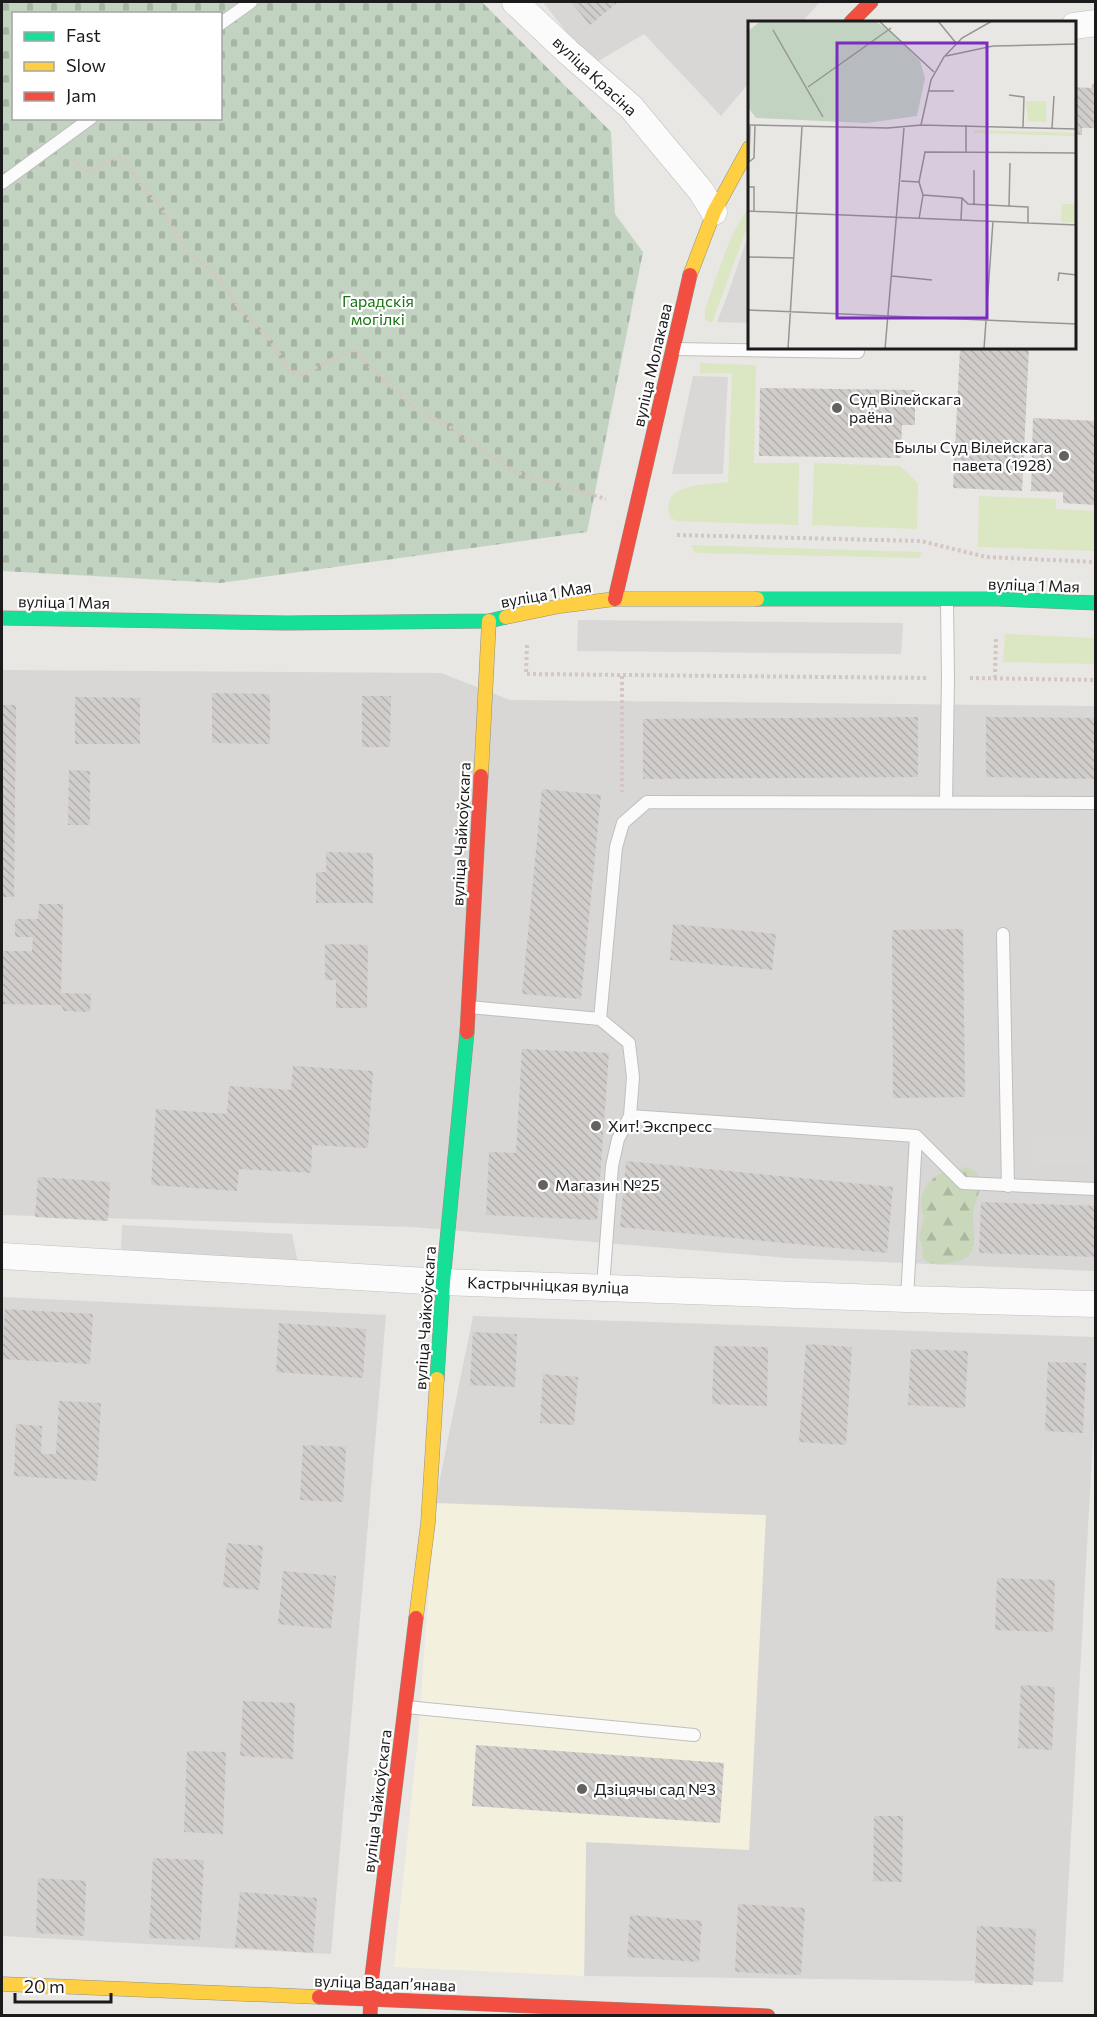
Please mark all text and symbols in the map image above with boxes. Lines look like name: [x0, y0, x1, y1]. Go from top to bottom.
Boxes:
legend: [12, 12, 222, 120]
inset map: [748, 21, 1076, 350]
text: Fast: [66, 24, 101, 46]
street label: вуліца Красіна: [549, 32, 641, 119]
text: Slow: [66, 54, 106, 76]
text: Jam: [66, 84, 96, 106]
park label: Гарадскія могілкі: [342, 291, 414, 328]
street label: вуліца Молакава: [628, 301, 675, 428]
place label: Суд Вілейскага раёна: [849, 389, 961, 426]
marker: Суд Вілейскага раёна: [830, 401, 844, 415]
place label: Былы Суд Вілейскага павета (1928): [894, 437, 1052, 474]
marker: Былы Суд Вілейскага павета (1928): [1057, 449, 1071, 463]
street label: вуліца 1 Мая: [988, 573, 1080, 596]
street label: вуліца 1 Мая: [499, 576, 593, 611]
street label: вуліца 1 Мая: [18, 591, 110, 612]
street label: вуліца Чайкоўскага: [447, 762, 474, 906]
place label: Хит! Экспресс: [608, 1116, 712, 1135]
marker: Хит! Экспресс: [589, 1119, 603, 1133]
place label: Магазин №25: [555, 1175, 660, 1194]
marker: Магазин №25: [536, 1178, 550, 1192]
street label: вуліца Чайкоўскага: [410, 1245, 439, 1390]
street label: Кастрычніцкая вуліца: [467, 1272, 629, 1297]
street label: вуліца Чайкоўскага: [358, 1728, 395, 1874]
place label: Дзіцячы сад №3: [594, 1779, 716, 1798]
marker: Дзіцячы сад №3: [575, 1782, 589, 1796]
scale bar: [15, 1966, 111, 2004]
street label: вуліца Вадапʼянава: [314, 1971, 456, 1994]
text: 20 m: [24, 1975, 65, 1997]

